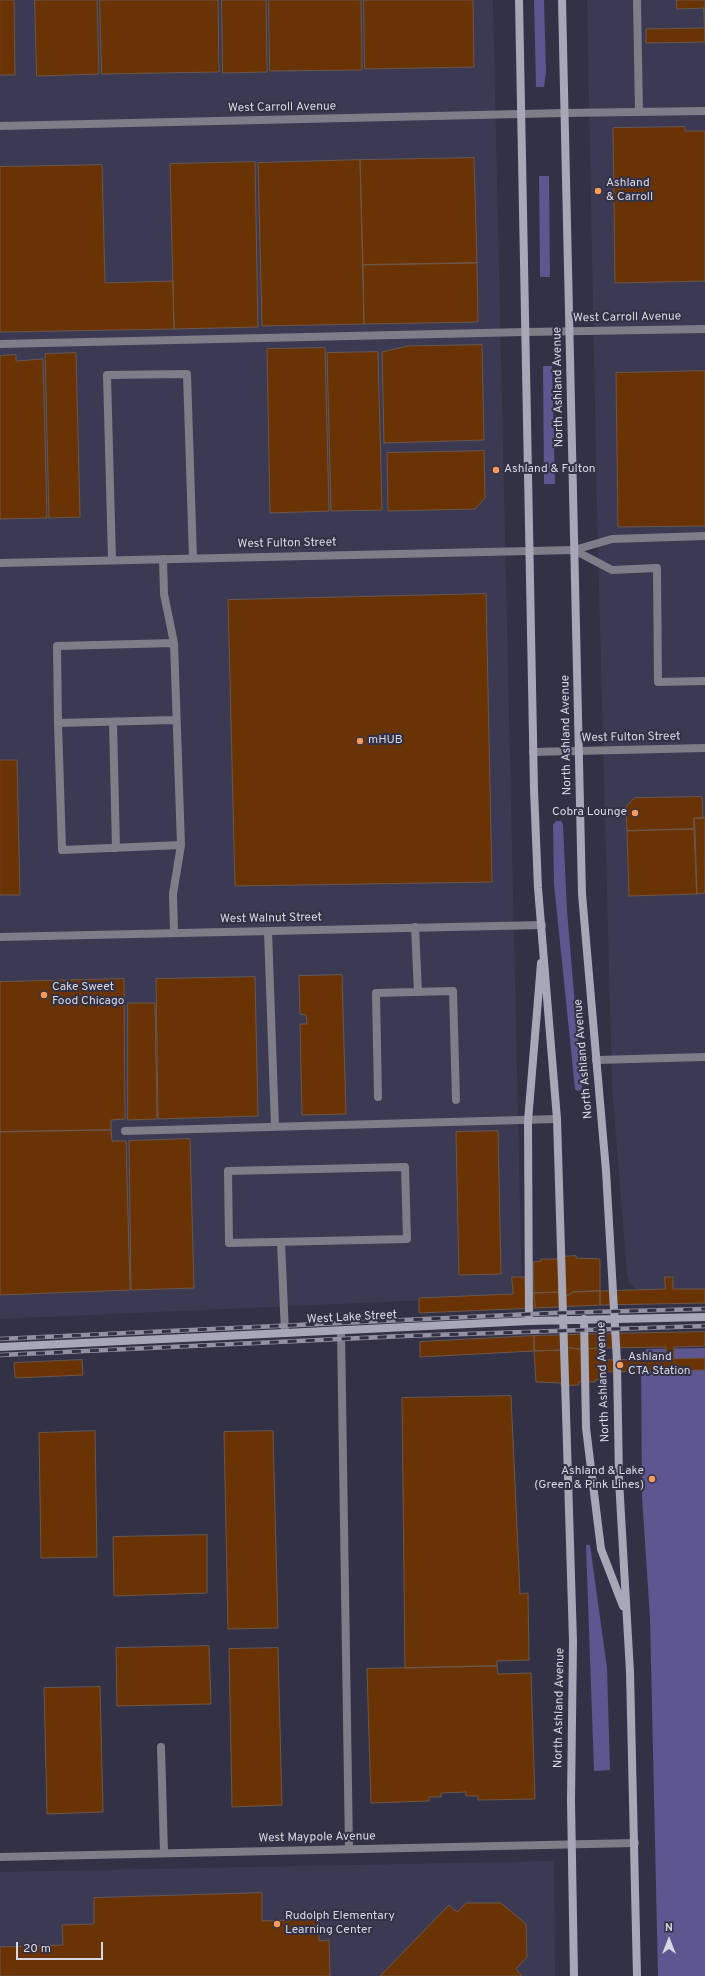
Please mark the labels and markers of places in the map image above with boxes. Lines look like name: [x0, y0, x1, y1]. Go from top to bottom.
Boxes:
place label: Ashland & Carroll: [606, 177, 653, 205]
marker: Ashland & Carroll: [593, 186, 603, 196]
place label: Ashland & Fulton: [504, 463, 596, 477]
marker: Ashland & Fulton: [491, 465, 501, 475]
place label: mHUB: [368, 734, 403, 748]
marker: mHUB: [355, 736, 365, 746]
place label: Cobra Lounge: [552, 806, 627, 820]
marker: Cobra Lounge: [630, 808, 640, 818]
place label: Cake Sweet Food Chicago: [52, 981, 124, 1009]
marker: Cake Sweet Food Chicago: [39, 990, 49, 1000]
place label: Ashland CTA Station: [628, 1351, 691, 1379]
marker: Ashland CTA Station: [615, 1360, 625, 1370]
place label: Ashland & Lake (Green & Pink Lines): [534, 1465, 644, 1493]
marker: Ashland & Lake (Green & Pink Lines): [647, 1474, 657, 1484]
place label: Rudolph Elementary Learning Center: [285, 1910, 395, 1938]
marker: Rudolph Elementary Learning Center: [272, 1919, 282, 1929]

